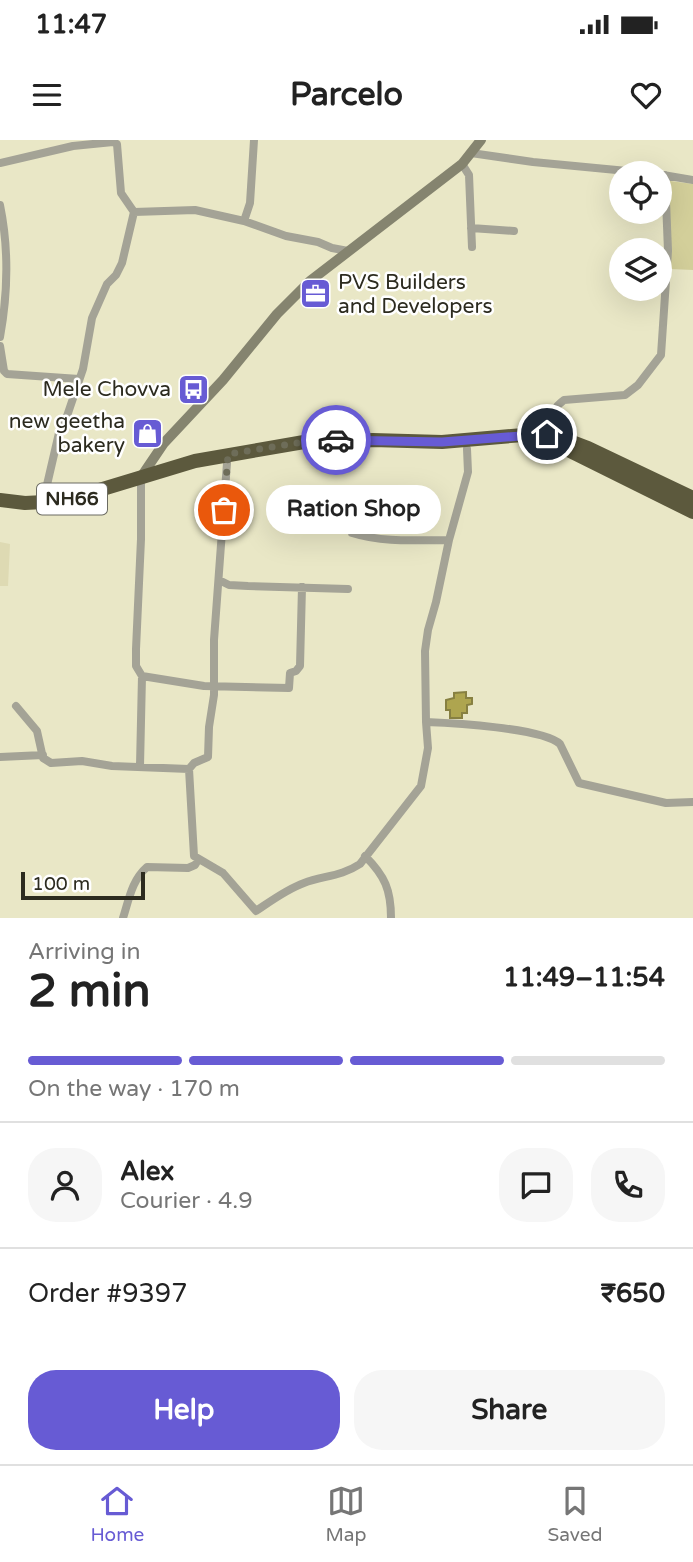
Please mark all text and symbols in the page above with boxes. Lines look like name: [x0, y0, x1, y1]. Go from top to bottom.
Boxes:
text: 11:47: [35, 9, 107, 40]
icon: menu: [28, 76, 66, 114]
text: Parcelo: [290, 76, 403, 114]
icon: heart: [627, 76, 665, 114]
map controls: [609, 161, 672, 301]
button: locate: [609, 161, 672, 224]
button: layers: [609, 238, 672, 301]
place label: PVS Builders and Developers: [338, 270, 493, 319]
office icon: PVS Builders and Developers: [298, 277, 332, 311]
bus stop icon: Mele Chovva: [177, 372, 211, 406]
place label: Mele Chovva: [43, 377, 171, 402]
pin: [517, 404, 577, 464]
courier: [301, 405, 371, 475]
place label: new geetha bakery: [9, 409, 125, 458]
icon: home: [528, 415, 566, 453]
shop icon: new geetha bakery: [131, 416, 165, 450]
icon: car: [317, 421, 355, 459]
pin: [194, 480, 254, 540]
road number: NH66: [37, 484, 107, 514]
callout: Ration Shop: [266, 486, 441, 534]
icon: bag: [205, 491, 243, 529]
text: Ration Shop: [287, 495, 421, 523]
scale bar: [21, 869, 145, 901]
text: 100 m: [32, 873, 90, 895]
text: Arriving in: [28, 938, 141, 966]
text: 11:49–11:54: [503, 962, 665, 993]
text: 2 min: [28, 964, 151, 1019]
text: On the way · 170 m: [28, 1075, 240, 1103]
button: person: [28, 1148, 102, 1222]
button: chat: [499, 1148, 573, 1222]
button: phone: [591, 1148, 665, 1222]
text: Alex: [120, 1156, 174, 1187]
text: Courier · 4.9: [120, 1187, 253, 1215]
text: Order #9397: [28, 1278, 188, 1309]
text: ₹650: [601, 1278, 665, 1309]
button: Help: [28, 1370, 340, 1450]
button: Share: [354, 1370, 665, 1450]
tab: Home: [91, 1482, 144, 1546]
tab: Map: [325, 1482, 366, 1546]
tab: Saved: [548, 1482, 602, 1546]

